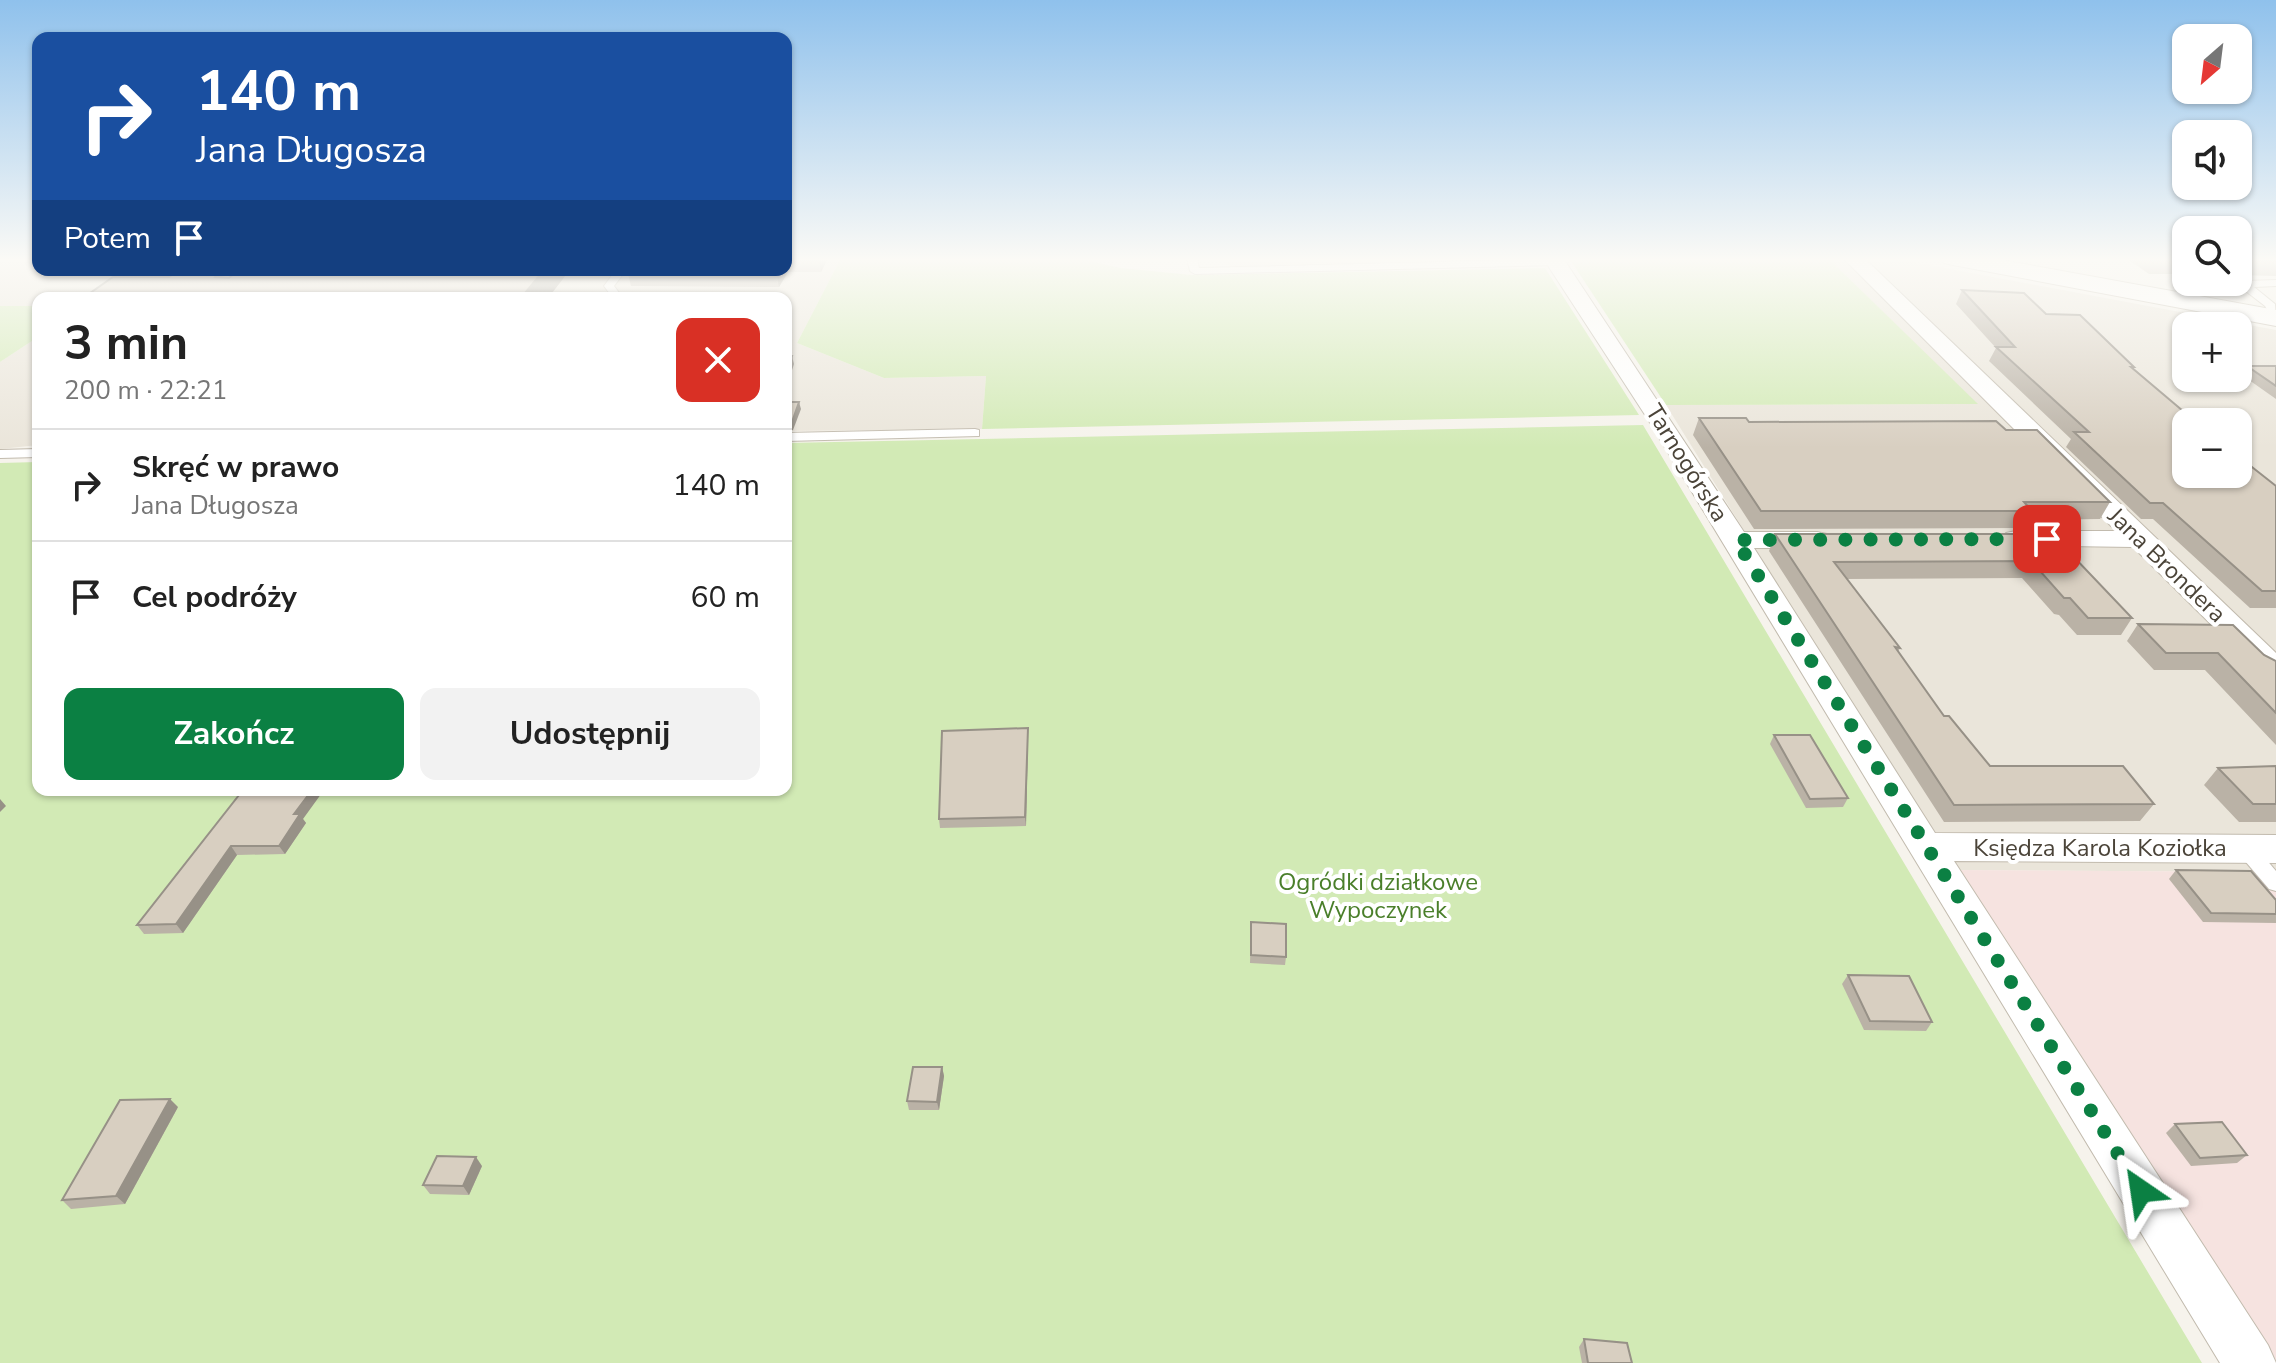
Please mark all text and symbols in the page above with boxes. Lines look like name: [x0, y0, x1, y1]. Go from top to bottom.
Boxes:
north arrow: [2172, 24, 2252, 104]
map controls: [2172, 24, 2252, 488]
text: 140 m: [196, 53, 361, 130]
icon: right: [64, 64, 168, 168]
button: sound: [2172, 120, 2252, 200]
text: Jana Długosza: [196, 126, 427, 175]
icon: arrive: [167, 216, 211, 260]
button: search: [2172, 216, 2252, 296]
text: Potem: [64, 218, 151, 259]
text: 3 min: [64, 310, 188, 376]
button: +: [2172, 312, 2252, 392]
button: close: [676, 318, 760, 402]
text: 200 m · 22:21: [64, 373, 227, 408]
street label: Tarnogórska: [1638, 398, 1736, 528]
button: −: [2172, 408, 2252, 488]
text: Skręć w prawo: [132, 447, 339, 488]
icon: right: [64, 463, 108, 507]
text: 140 m: [673, 465, 760, 506]
text: Jana Długosza: [132, 488, 299, 523]
street label: Jana Brondera: [2100, 500, 2233, 630]
pin: [2013, 505, 2081, 573]
icon: arrive: [2025, 517, 2069, 561]
icon: arrive: [64, 575, 108, 619]
text: Cel podróży: [132, 577, 297, 618]
text: 60 m: [691, 577, 760, 618]
button: Zakończ: [64, 688, 404, 780]
button: Udostępnij: [420, 688, 760, 780]
street label: Księdza Karola Koziołka: [1973, 832, 2227, 864]
park label: Ogródki działkowe Wypoczynek: [1278, 866, 1478, 926]
position arrow: [2099, 1149, 2183, 1233]

